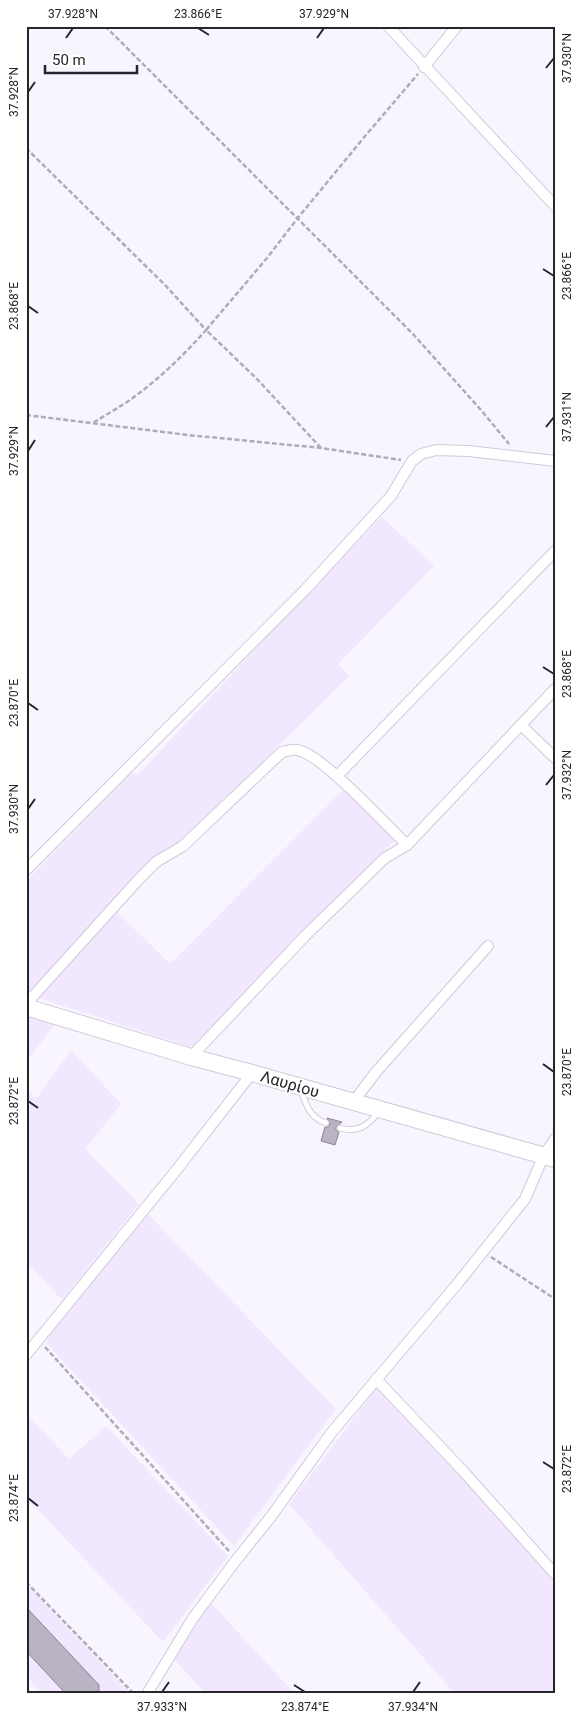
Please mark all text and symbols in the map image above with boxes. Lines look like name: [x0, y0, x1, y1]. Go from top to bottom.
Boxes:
text: 37.928°N: [48, 7, 98, 21]
text: 23.866°E: [174, 7, 222, 21]
text: 37.929°N: [299, 7, 349, 21]
text: 37.930°N: [560, 33, 574, 83]
scale bar: [45, 42, 138, 74]
text: 50 m: [52, 51, 86, 69]
text: 37.928°N: [7, 67, 21, 117]
text: 23.866°E: [560, 252, 574, 300]
text: 23.868°E: [7, 282, 21, 330]
text: 37.931°N: [560, 392, 574, 442]
text: 37.929°N: [7, 426, 21, 476]
text: 23.868°E: [560, 650, 574, 698]
text: 23.870°E: [7, 679, 21, 727]
text: 37.932°N: [560, 750, 574, 800]
text: 37.930°N: [7, 784, 21, 834]
text: 23.870°E: [560, 1048, 574, 1096]
street label: Λαυρίου: [258, 1067, 322, 1101]
text: 23.872°E: [7, 1077, 21, 1125]
text: 23.872°E: [560, 1445, 574, 1493]
text: 23.874°E: [7, 1474, 21, 1522]
text: 37.933°N: [137, 1700, 187, 1714]
text: 23.874°E: [281, 1700, 329, 1714]
text: 37.934°N: [388, 1700, 438, 1714]

